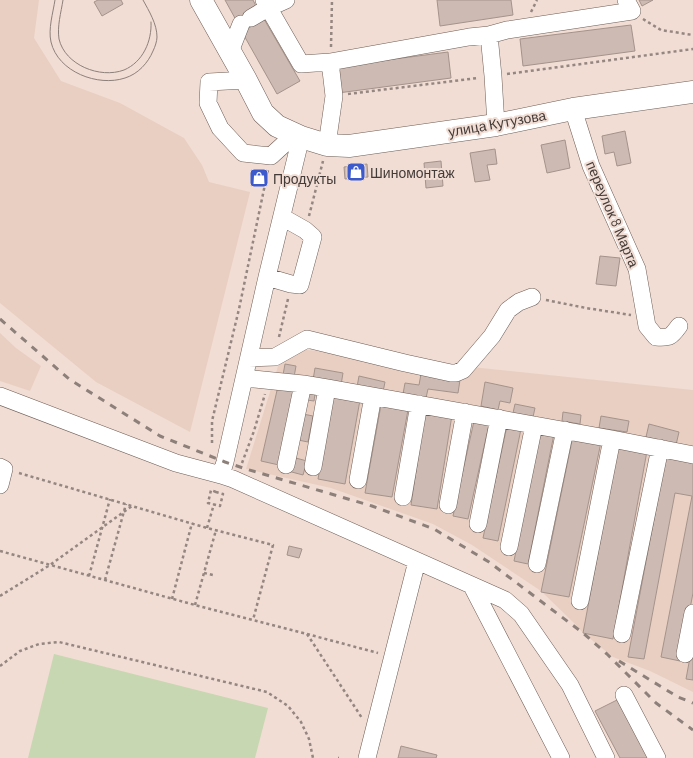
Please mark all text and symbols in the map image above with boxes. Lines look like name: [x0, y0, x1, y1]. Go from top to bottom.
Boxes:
street label: улица Кутузова: [447, 106, 547, 140]
street label: переулок 8 Марта: [583, 158, 643, 270]
shop icon: Шиномонтаж: [345, 161, 367, 183]
place label: Шиномонтаж: [370, 164, 455, 181]
shop icon: Продукты: [248, 167, 270, 189]
place label: Продукты: [273, 170, 336, 187]

